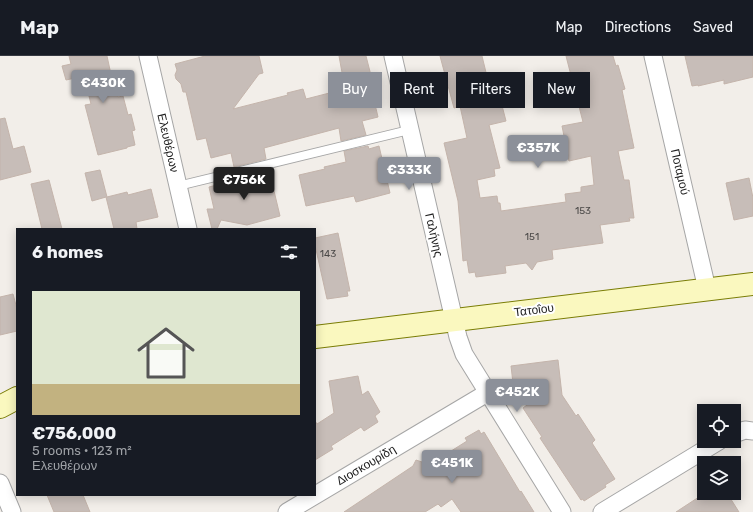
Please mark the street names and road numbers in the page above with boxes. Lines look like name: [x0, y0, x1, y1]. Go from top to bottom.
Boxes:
street label: Ελευθέρων: [154, 112, 182, 174]
street label: Ποταμού: [668, 148, 692, 196]
street label: Γαλήνης: [422, 212, 446, 259]
street label: Τατοΐου: [513, 301, 555, 319]
street label: Διοσκουρίδη: [334, 442, 398, 488]

